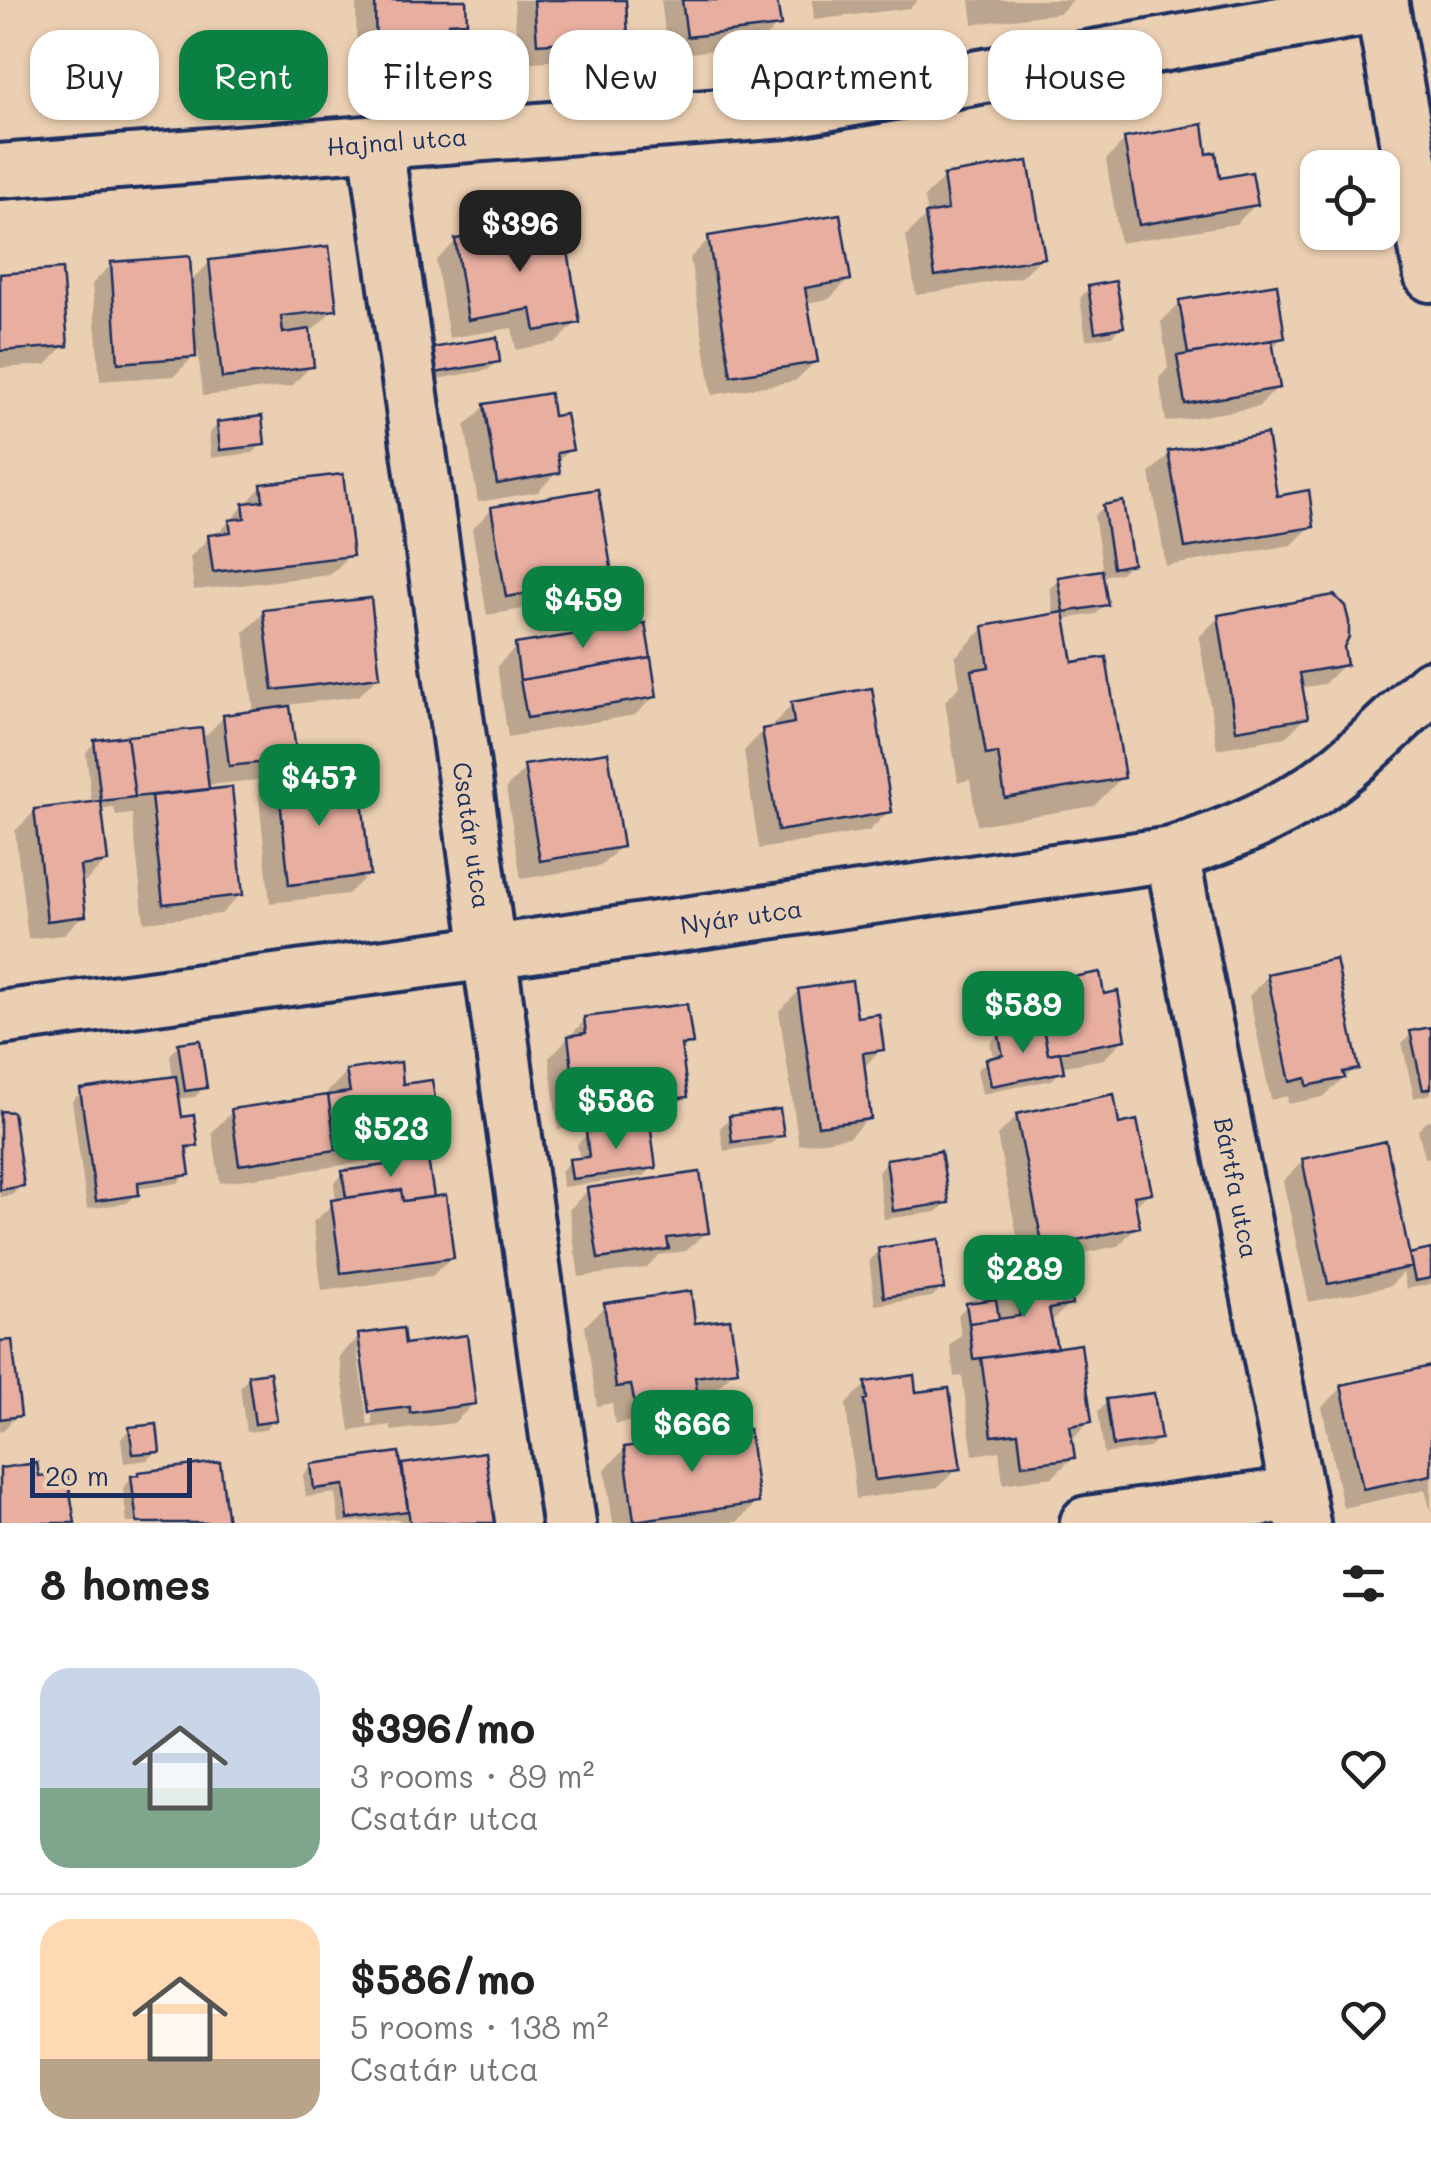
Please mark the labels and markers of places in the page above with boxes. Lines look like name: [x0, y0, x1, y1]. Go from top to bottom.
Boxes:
pin: $396: [461, 190, 579, 275]
pin: $459: [524, 566, 642, 651]
pin: $457: [260, 744, 378, 829]
pin: $589: [964, 971, 1082, 1056]
pin: $586: [557, 1067, 675, 1152]
pin: $523: [332, 1095, 450, 1180]
pin: $289: [965, 1235, 1083, 1320]
pin: $666: [633, 1390, 751, 1475]

